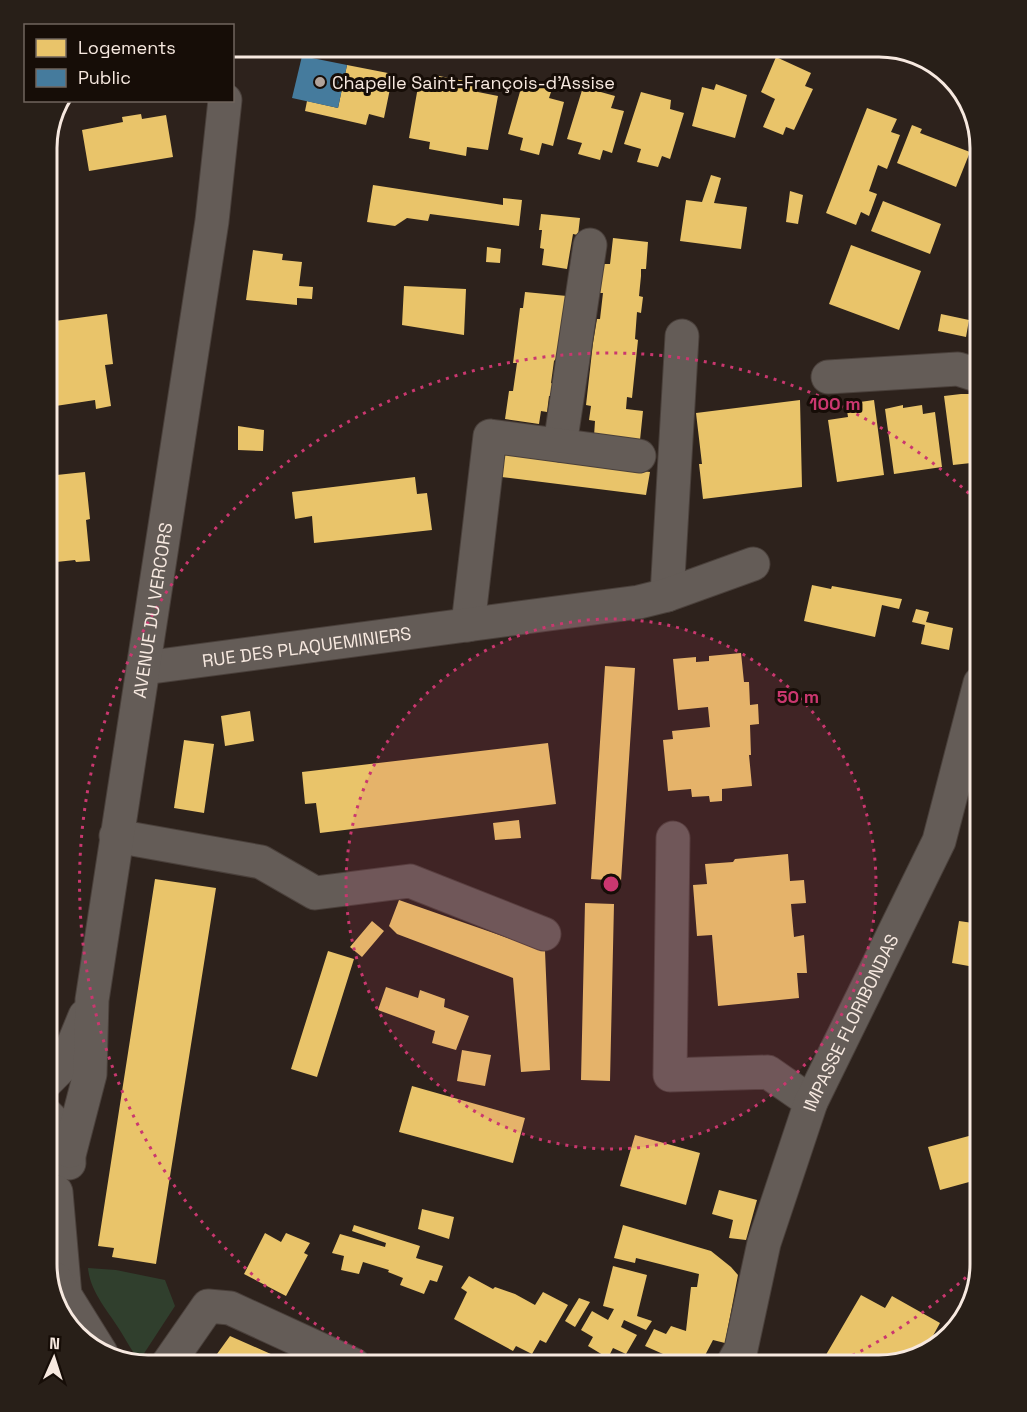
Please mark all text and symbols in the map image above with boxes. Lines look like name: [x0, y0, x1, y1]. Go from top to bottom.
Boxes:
legend: [24, 24, 234, 102]
text: Logements: [78, 36, 176, 59]
text: Public: [78, 66, 131, 89]
place label: Chapelle Saint-François-d'Assise: [332, 71, 615, 94]
marker: Chapelle Saint-François-d'Assise: [313, 75, 327, 89]
text: 100 m: [809, 392, 861, 415]
street label: AVENUE DU VERCORS: [127, 521, 177, 700]
street label: RUE DES PLAQUEMINIERS: [201, 621, 413, 672]
text: 50 m: [777, 685, 819, 708]
centre of rings: [601, 874, 621, 894]
street label: IMPASSE FLORIBONDAS: [797, 930, 903, 1114]
north arrow: [24, 1328, 84, 1388]
text: N: [49, 1333, 61, 1354]

